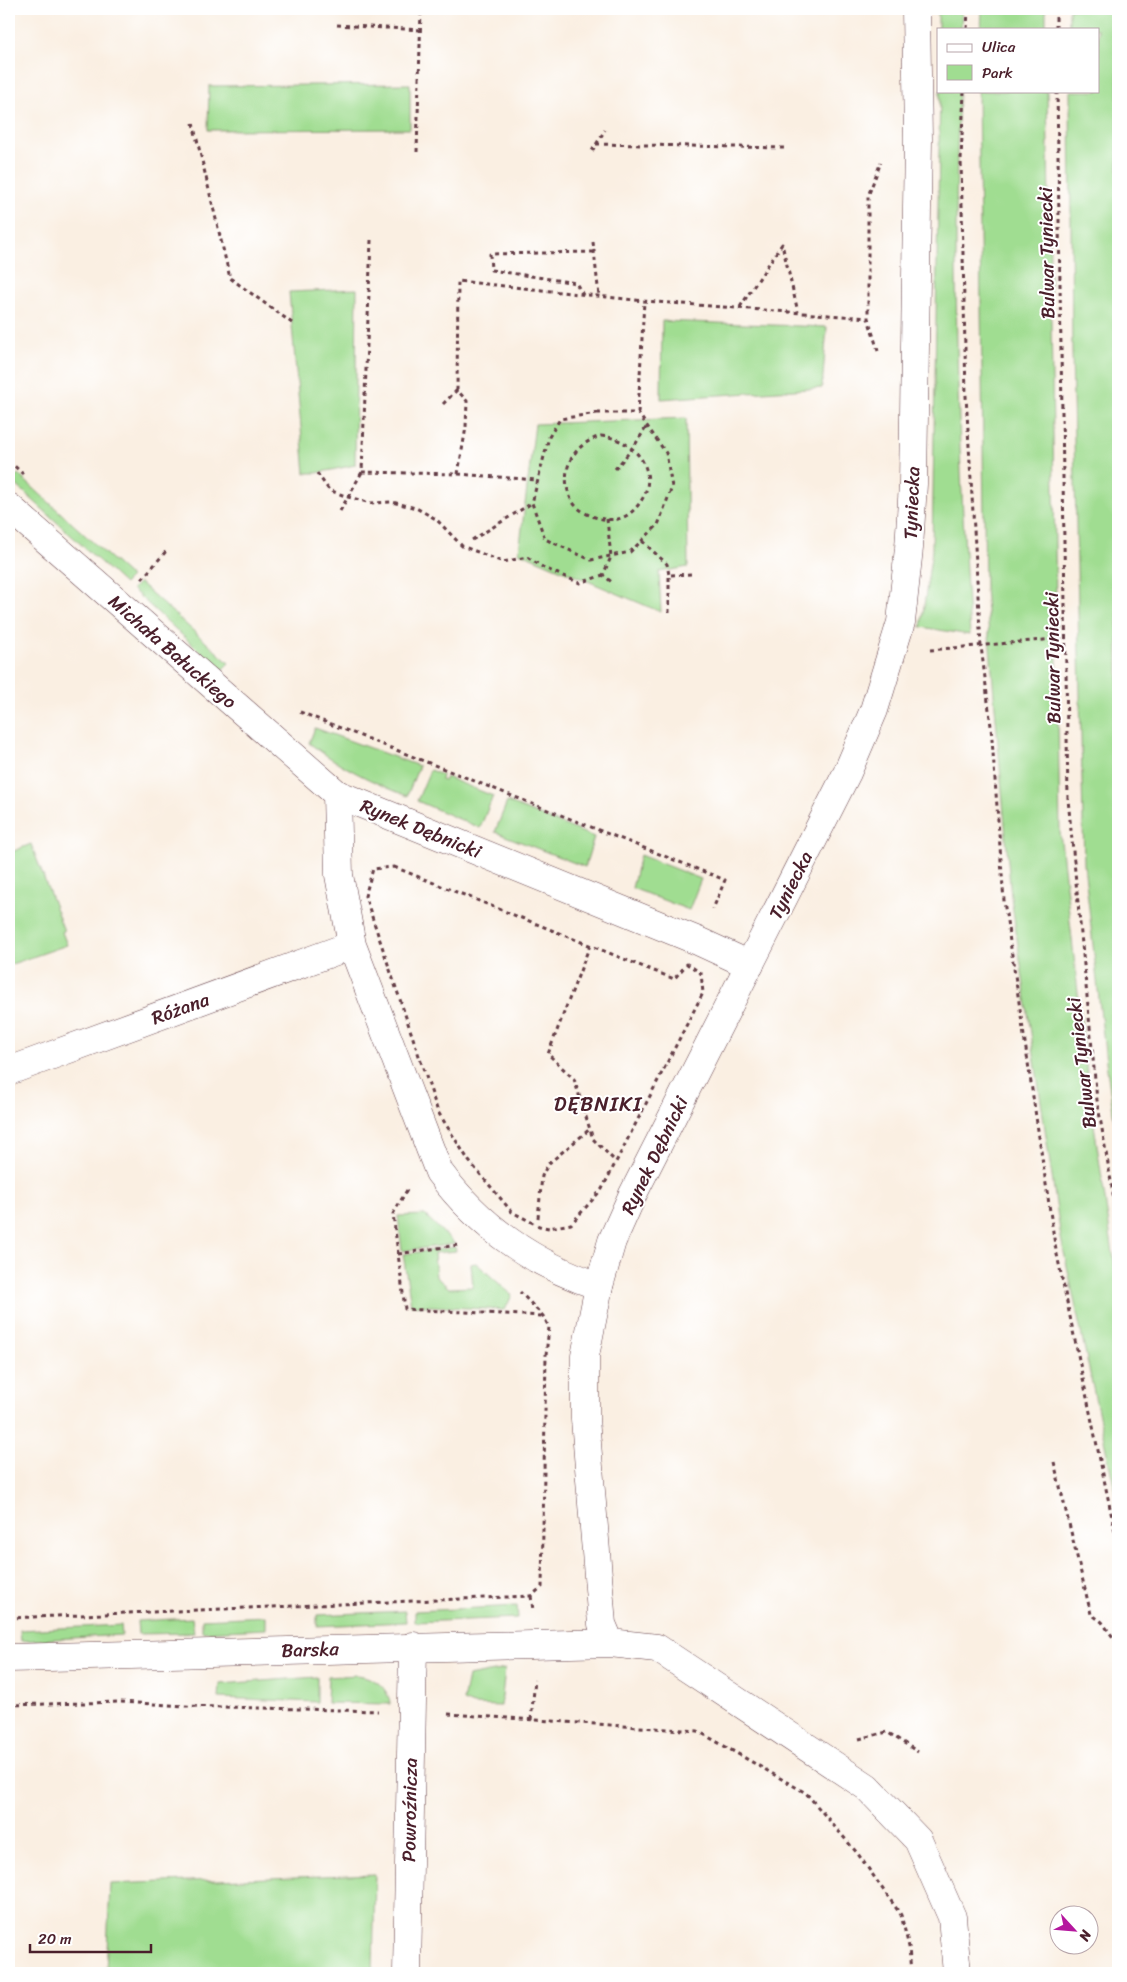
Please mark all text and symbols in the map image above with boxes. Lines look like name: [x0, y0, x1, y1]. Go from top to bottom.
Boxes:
legend: [937, 28, 1100, 92]
text: Ulica: [982, 34, 1016, 60]
text: Park: [982, 60, 1013, 86]
street label: Bulwar Tyniecki: [1029, 186, 1064, 319]
street label: Tyniecka: [894, 465, 929, 540]
street label: Michała Bałuckiego: [101, 586, 245, 717]
street label: Bulwar Tyniecki: [1035, 591, 1070, 724]
street label: Rynek Dębnicki: [355, 789, 487, 868]
street label: Tyniecka: [759, 845, 822, 925]
street label: Różana: [147, 983, 214, 1034]
street label: Bulwar Tyniecki: [1057, 995, 1106, 1130]
district label: DĘBNIKI: [554, 1085, 643, 1123]
street label: Rynek Dębnicki: [611, 1090, 698, 1220]
street label: Barska: [281, 1632, 340, 1667]
street label: Powroźnicza: [392, 1757, 427, 1862]
north arrow: [1050, 1904, 1100, 1954]
scale bar: [30, 1922, 151, 1954]
text: N: [1072, 1925, 1099, 1946]
text: 20 m: [38, 1926, 72, 1952]

